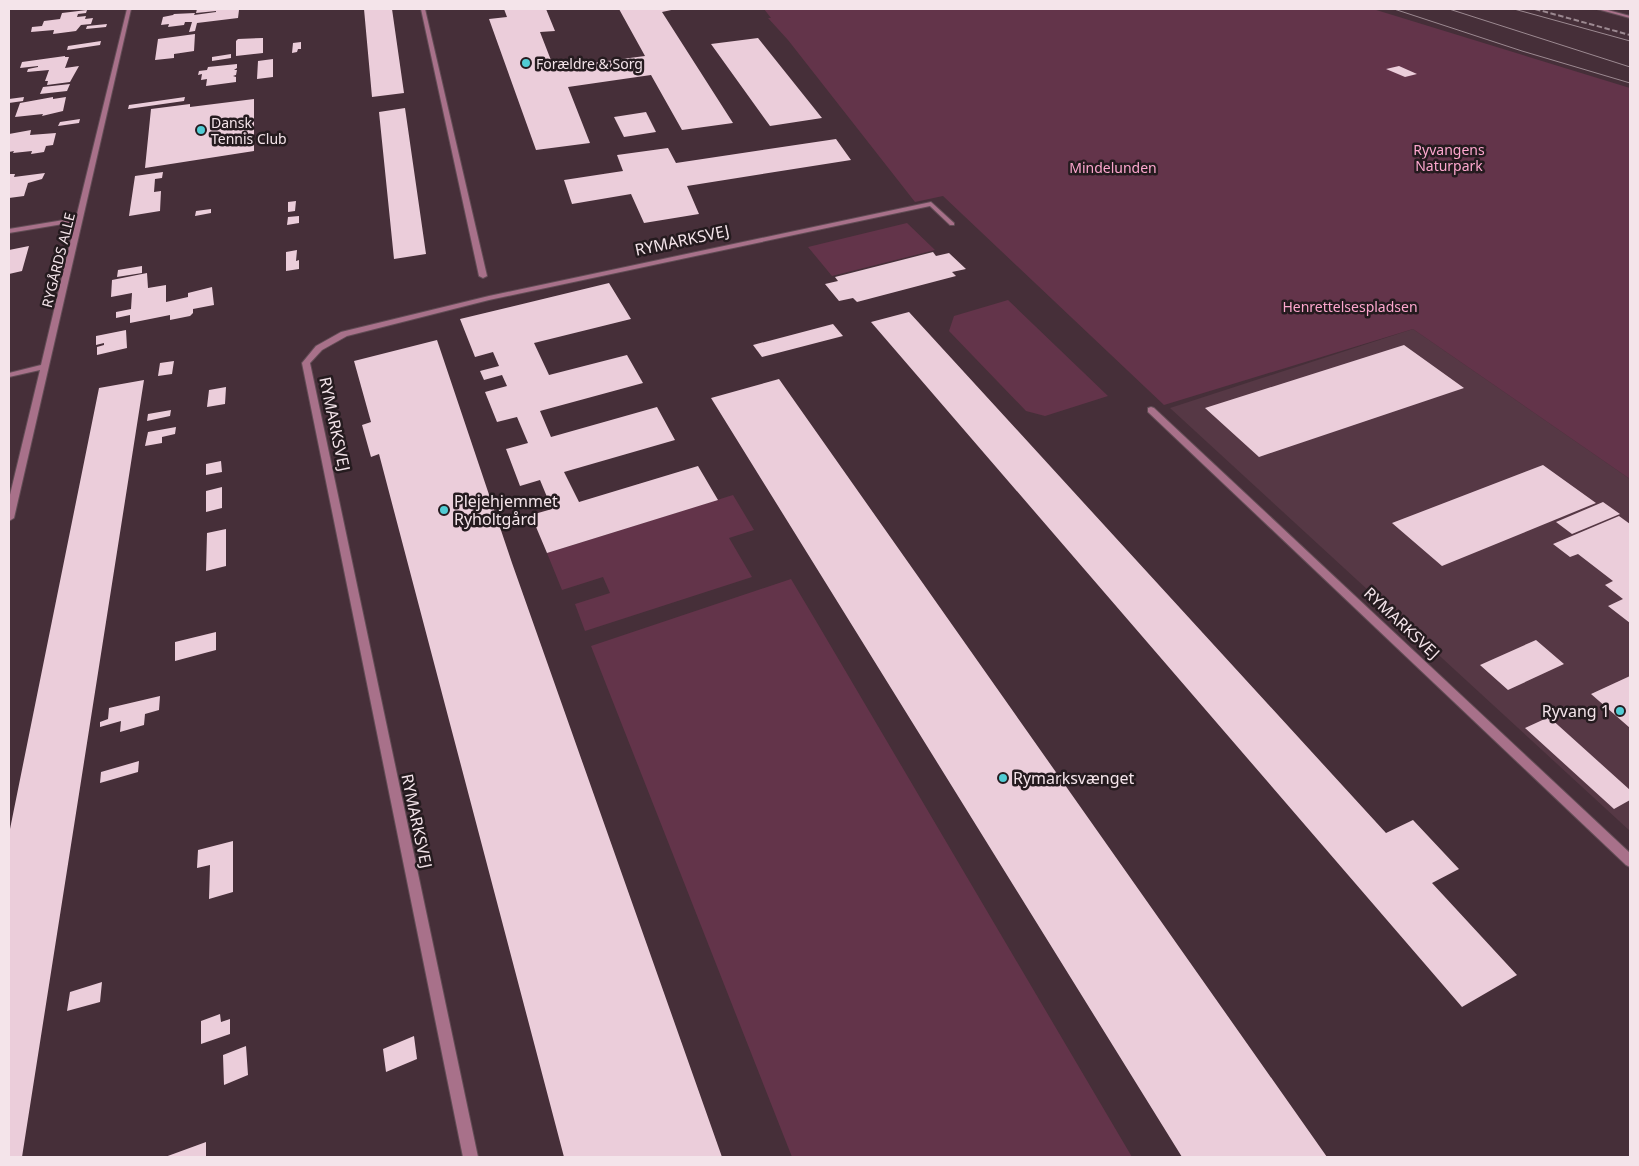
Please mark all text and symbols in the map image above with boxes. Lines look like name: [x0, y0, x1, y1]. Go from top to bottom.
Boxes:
place label: Forældre & Sorg: [536, 54, 643, 73]
marker: Forældre & Sorg: [520, 57, 532, 69]
place label: Dansk Tennis Club: [211, 113, 287, 148]
marker: Dansk Tennis Club: [195, 124, 207, 136]
park label: Ryvangens Naturpark: [1413, 140, 1485, 175]
park label: Mindelunden: [1069, 158, 1157, 177]
street label: RYGÅRDS ALLE: [37, 211, 79, 309]
street label: RYMARKSVEJ: [633, 219, 731, 261]
park label: Henrettelsespladsen: [1282, 297, 1418, 316]
street label: RYMARKSVEJ: [314, 375, 356, 473]
place label: Plejehjemmet Ryholtgård: [454, 490, 558, 530]
marker: Plejehjemmet Ryholtgård: [438, 504, 450, 516]
street label: RYMARKSVEJ: [1359, 582, 1445, 664]
place label: Ryvang 1: [1542, 700, 1610, 722]
marker: Ryvang 1: [1614, 705, 1626, 717]
place label: Rymarksvænget: [1013, 767, 1135, 789]
street label: RYMARKSVEJ: [396, 772, 438, 870]
marker: Rymarksvænget: [997, 772, 1009, 784]

